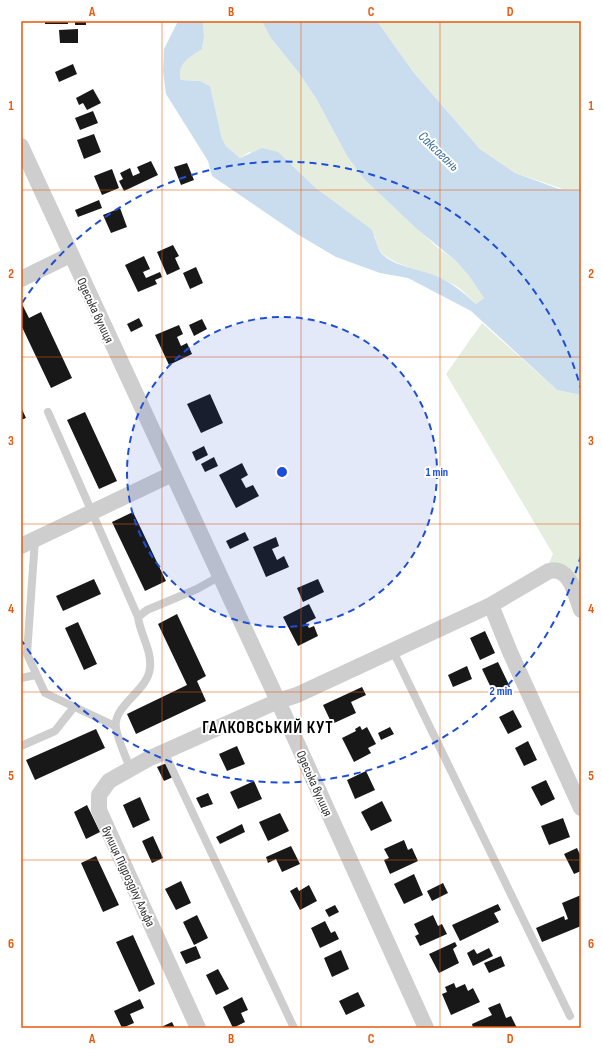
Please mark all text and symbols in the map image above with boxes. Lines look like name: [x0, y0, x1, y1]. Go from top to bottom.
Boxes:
text: A: [88, 4, 96, 20]
text: B: [228, 4, 234, 20]
text: C: [368, 4, 375, 20]
text: D: [507, 4, 514, 20]
text: 1: [8, 98, 14, 114]
text: 1: [588, 98, 594, 114]
water label: Саксагань: [415, 128, 463, 175]
text: 2: [8, 266, 14, 282]
text: 2: [588, 266, 594, 282]
street label: Одеська вулиця: [73, 275, 117, 346]
text: 3: [8, 433, 14, 449]
text: 3: [588, 433, 594, 449]
centre of rings: [275, 465, 289, 479]
text: 1 min: [426, 465, 448, 480]
text: 4: [8, 601, 14, 617]
text: 4: [588, 601, 594, 617]
text: 2 min: [490, 684, 512, 699]
district label: ГАЛКОВСЬКИЙ КУТ: [202, 718, 334, 738]
street label: Одеська вулиця: [293, 748, 336, 819]
text: 5: [8, 768, 14, 784]
text: 5: [588, 768, 594, 784]
street label: вулиця Підрозділу Альфа: [98, 824, 158, 929]
text: 6: [8, 936, 14, 952]
text: 6: [588, 936, 594, 952]
text: A: [88, 1031, 96, 1047]
text: B: [228, 1031, 234, 1047]
text: C: [368, 1031, 375, 1047]
text: D: [507, 1031, 514, 1047]

